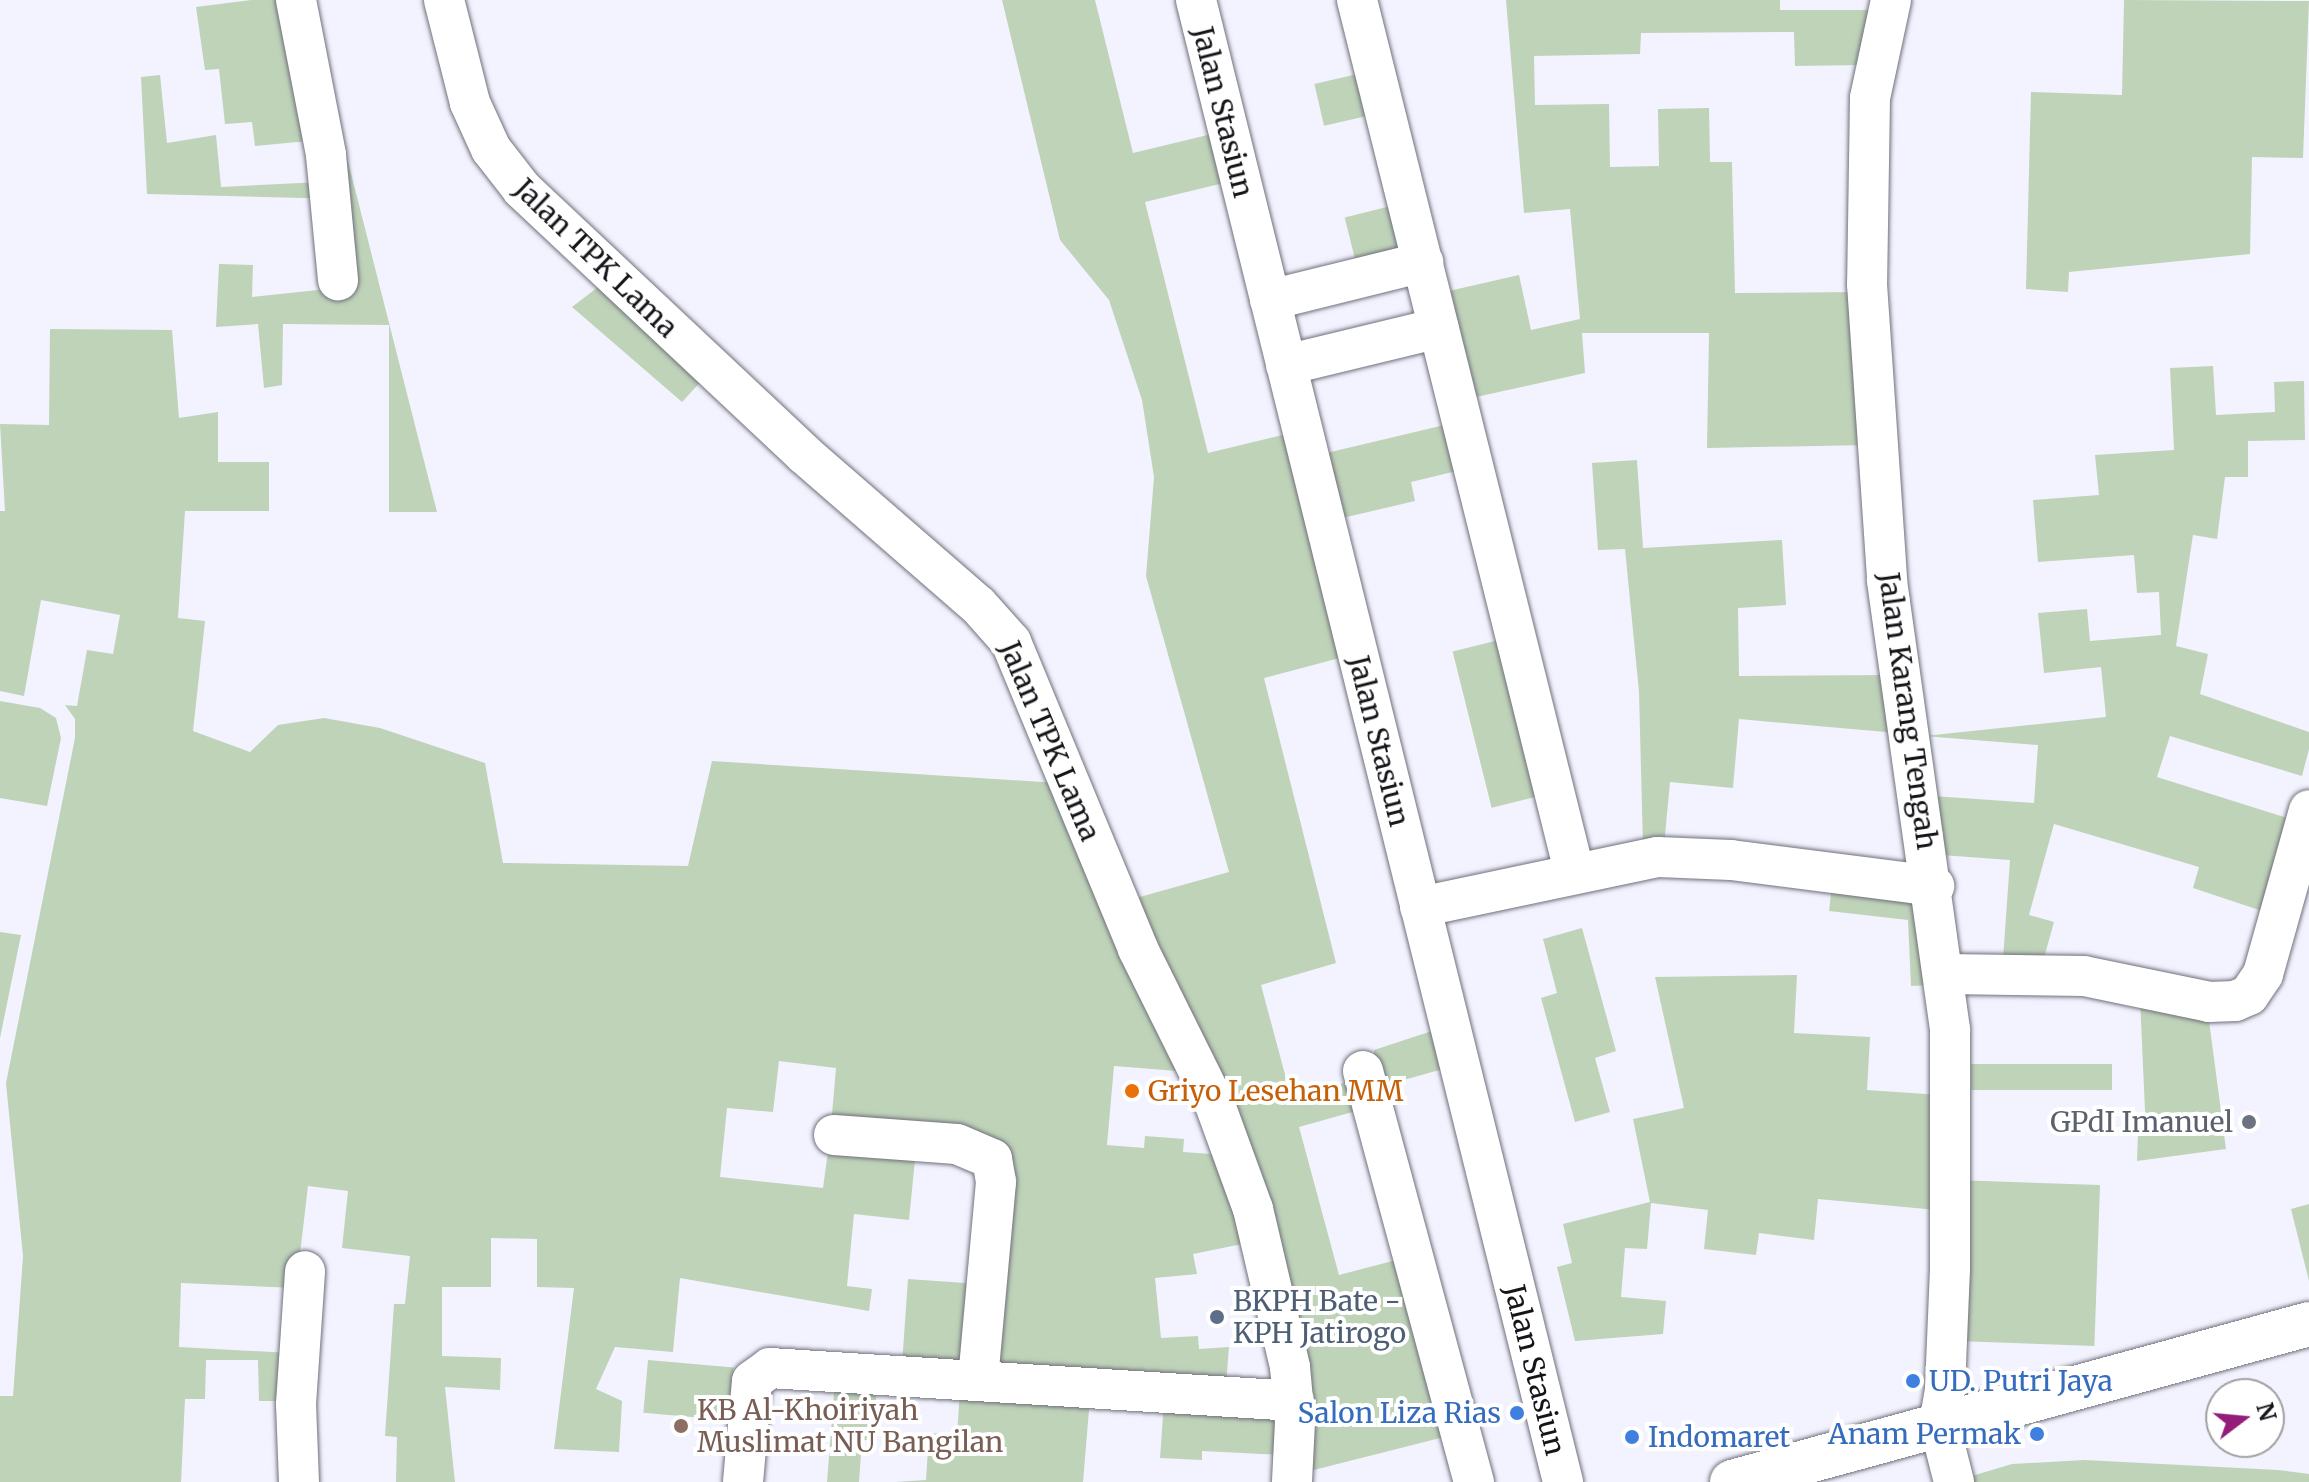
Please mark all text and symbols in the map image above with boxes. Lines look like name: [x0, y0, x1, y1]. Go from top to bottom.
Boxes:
street label: Jalan Stasiun: [1186, 23, 1260, 201]
street label: Jalan TPK Lama: [508, 172, 684, 344]
street label: Jalan Karang Tengah: [1872, 570, 1944, 852]
street label: Jalan TPK Lama: [993, 636, 1107, 846]
street label: Jalan Stasiun: [1342, 652, 1416, 830]
place label: Griyo Lesehan MM: [1148, 1074, 1403, 1108]
marker: Griyo Lesehan MM: [1123, 1082, 1141, 1100]
place label: GPdI Imanuel: [2050, 1105, 2233, 1139]
marker: GPdI Imanuel: [2240, 1113, 2258, 1131]
street label: Jalan Stasiun: [1498, 1281, 1572, 1459]
place label: BKPH Bate - KPH Jatirogo: [1233, 1284, 1406, 1350]
marker: BKPH Bate - KPH Jatirogo: [1208, 1308, 1226, 1326]
place label: UD. Putri Jaya: [1929, 1364, 2113, 1398]
marker: UD. Putri Jaya: [1904, 1372, 1922, 1390]
north arrow: [2205, 1378, 2285, 1458]
place label: KB Al-Khoiriyah Muslimat NU Bangilan: [697, 1393, 1003, 1459]
place label: Salon Liza Rias: [1297, 1396, 1501, 1430]
text: N: [2250, 1400, 2282, 1424]
marker: Salon Liza Rias: [1508, 1404, 1526, 1422]
marker: KB Al-Khoiriyah Muslimat NU Bangilan: [672, 1417, 690, 1435]
place label: Anam Permak: [1828, 1417, 2021, 1451]
place label: Indomaret: [1648, 1420, 1790, 1454]
marker: Anam Permak: [2028, 1425, 2046, 1443]
marker: Indomaret: [1623, 1428, 1641, 1446]

